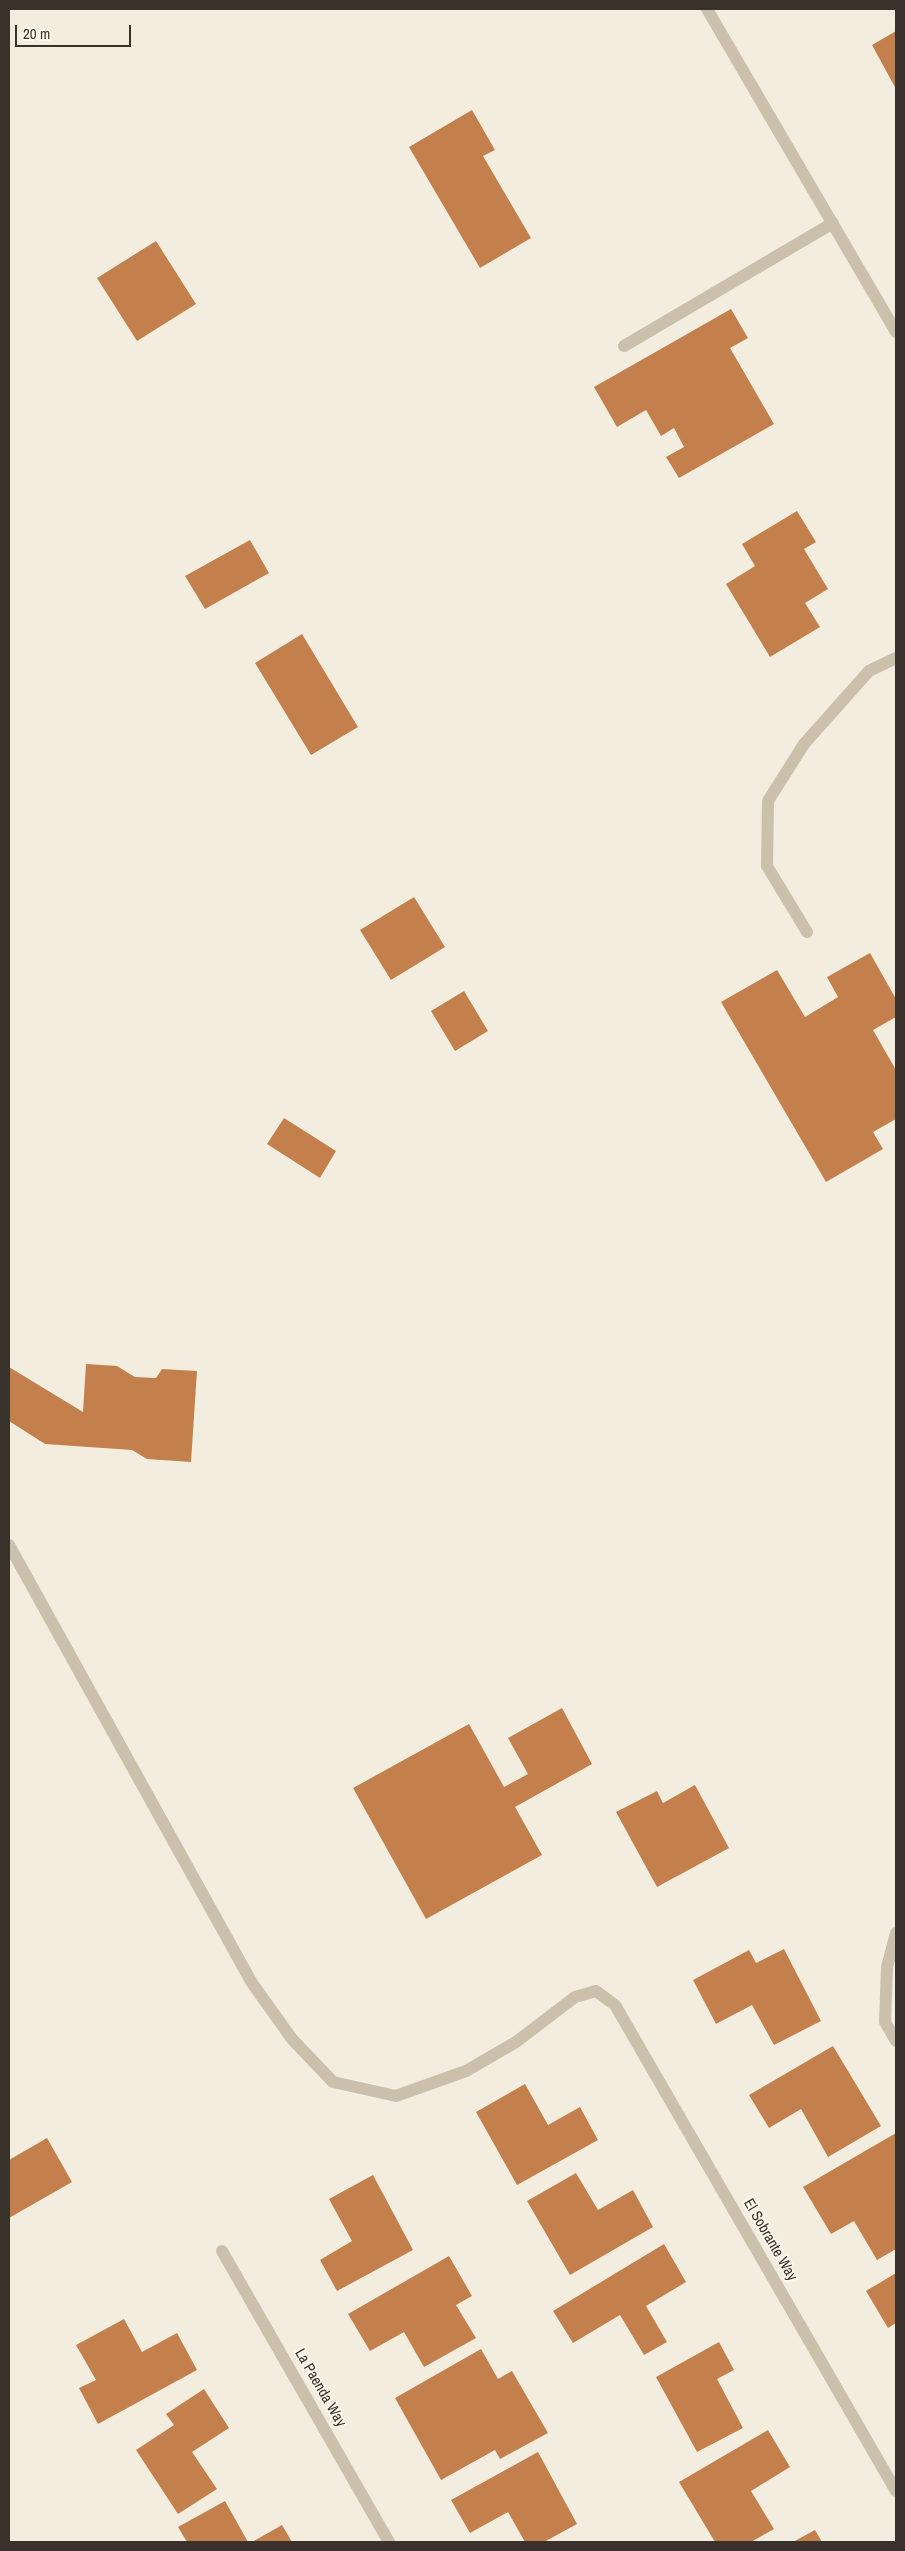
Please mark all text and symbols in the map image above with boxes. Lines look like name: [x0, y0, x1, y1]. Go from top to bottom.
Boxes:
scale bar: [18, 15, 134, 47]
text: 20 m: [23, 23, 50, 44]
street label: El Sobrante Way: [739, 2196, 801, 2284]
street label: La Paenda Way: [290, 2346, 350, 2430]

